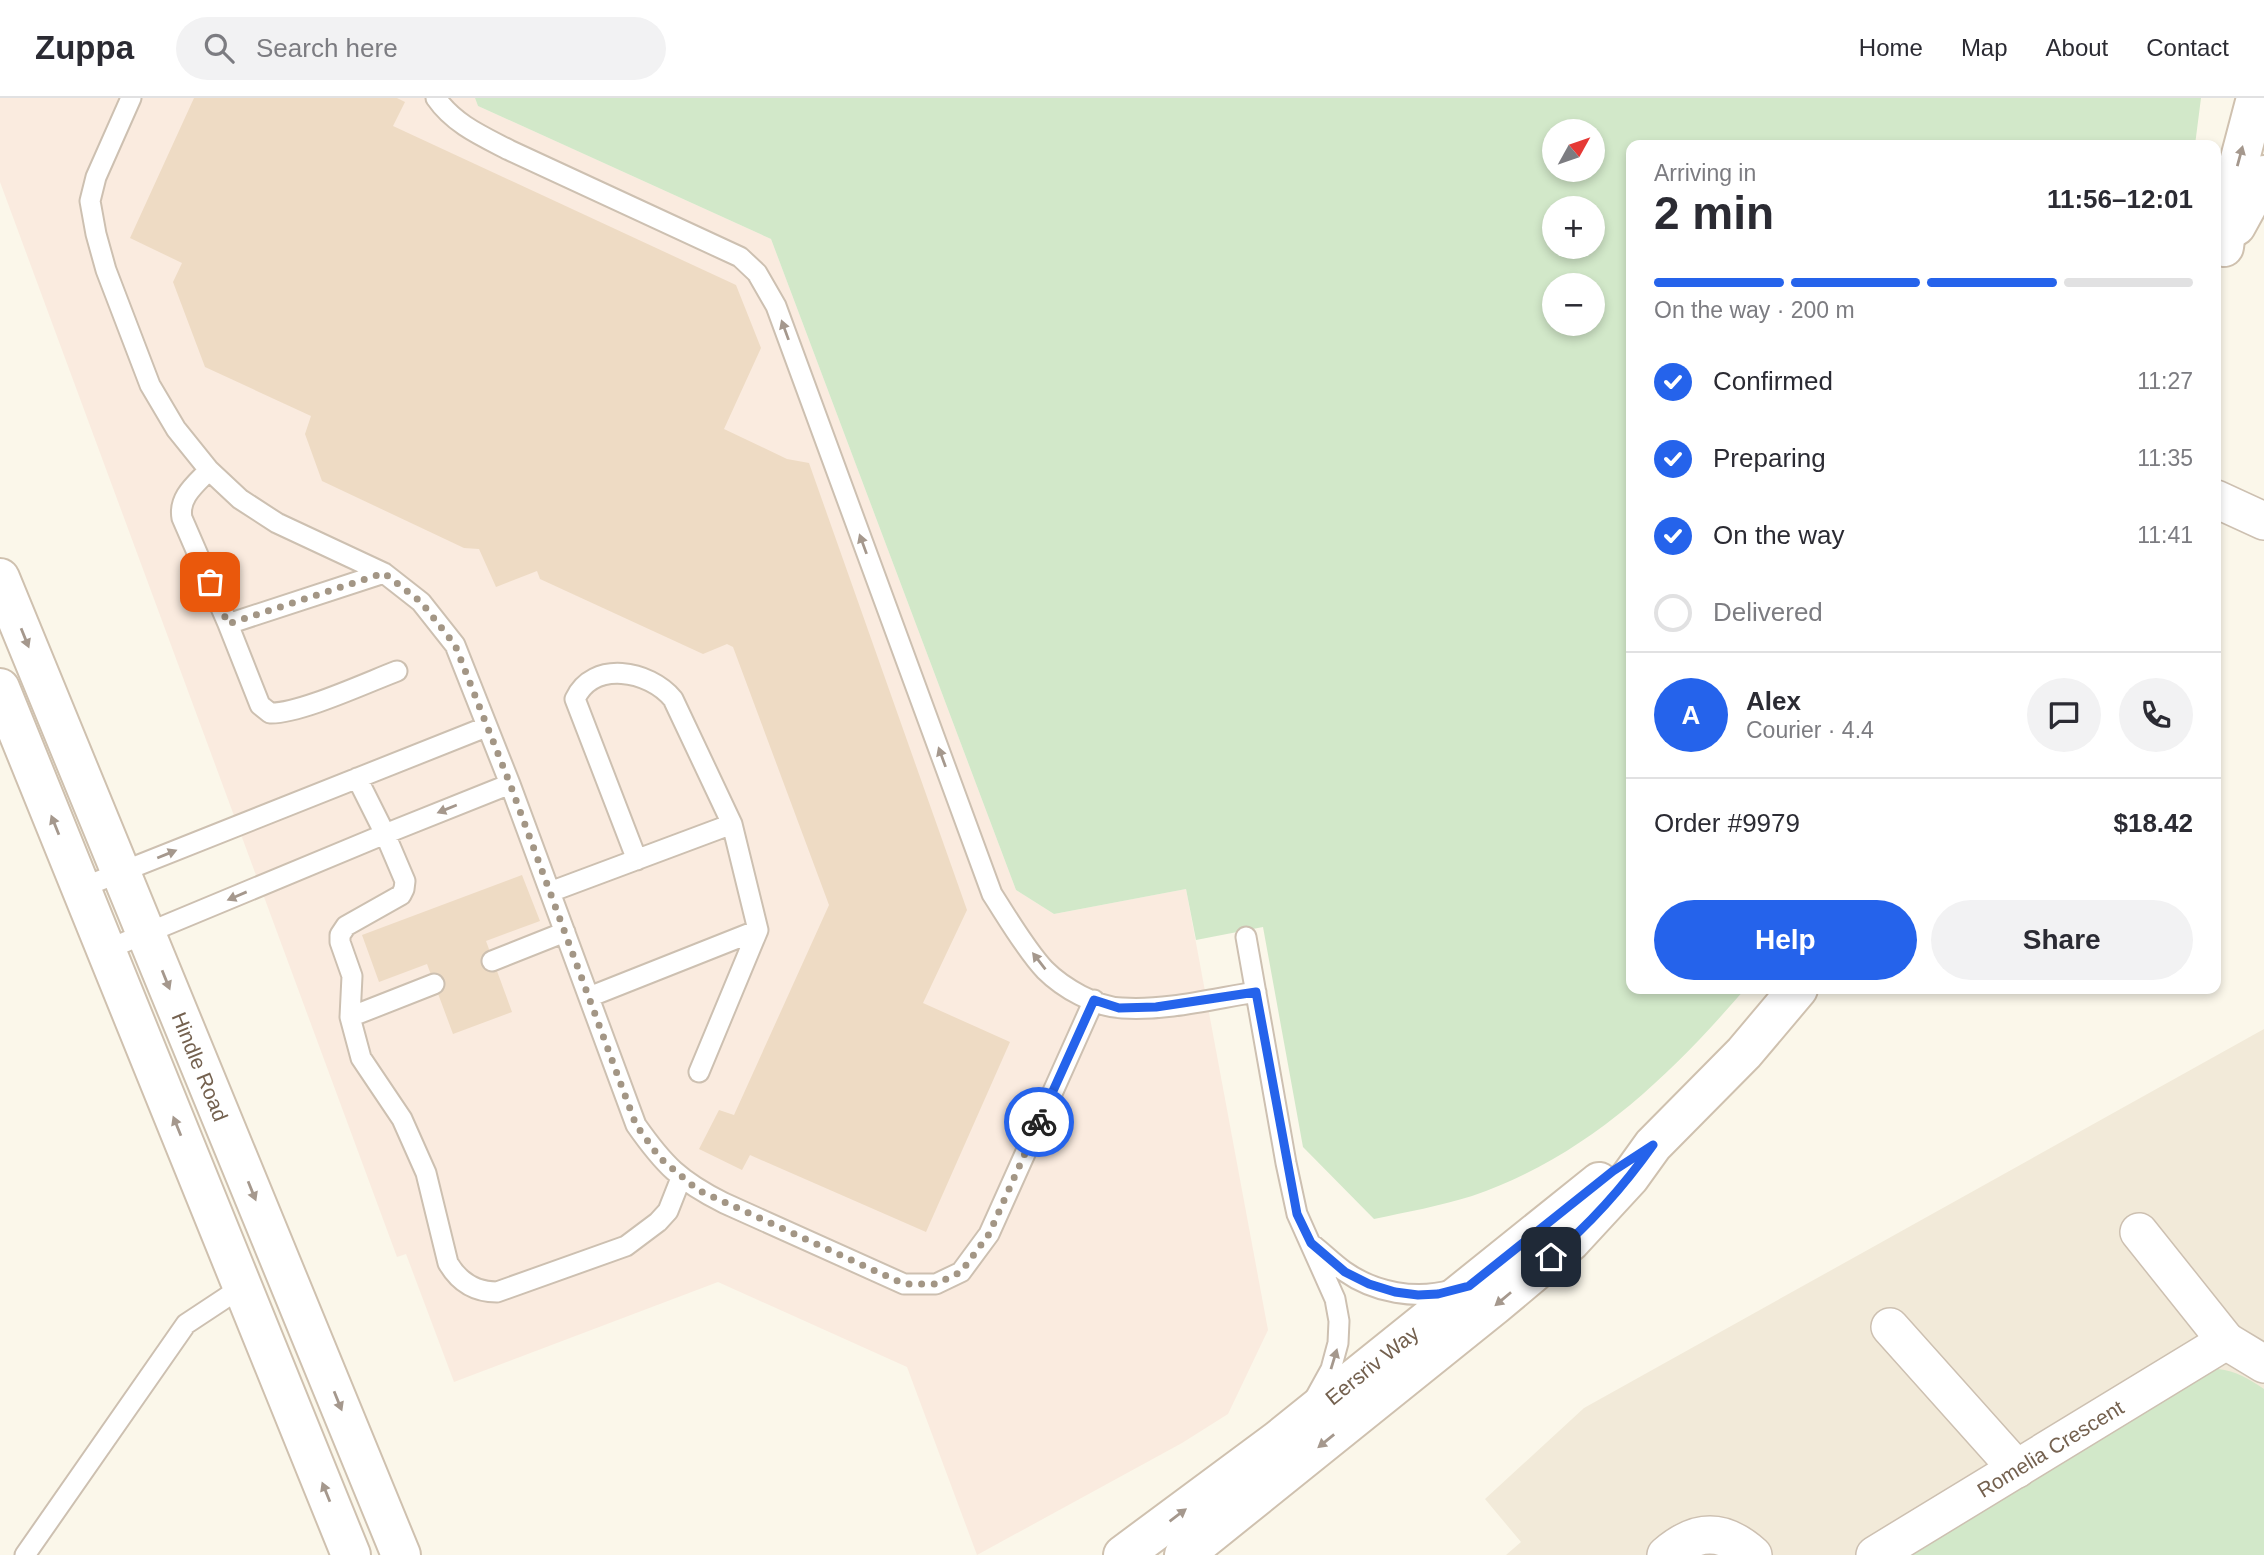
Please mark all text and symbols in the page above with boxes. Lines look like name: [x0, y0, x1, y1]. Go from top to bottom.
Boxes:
search box: [176, 17, 666, 80]
text: Zuppa: [35, 29, 134, 66]
icon: search: [200, 29, 238, 67]
text: Search here: [256, 33, 398, 63]
text: Home: [1859, 34, 1923, 61]
text: Map: [1961, 34, 2008, 61]
text: About: [2046, 34, 2108, 61]
text: Contact: [2146, 34, 2229, 61]
north arrow: [1542, 119, 1605, 182]
map controls: [1542, 119, 1605, 336]
one-way arrow: [2236, 145, 2246, 166]
text: Arriving in: [1654, 160, 1756, 186]
text: 11:56–12:01: [2047, 184, 2193, 214]
text: 2 min: [1654, 187, 1774, 239]
button: +: [1542, 196, 1605, 259]
button: −: [1542, 273, 1605, 336]
text: On the way · 200 m: [1654, 297, 1855, 323]
one-way arrow: [779, 320, 790, 341]
icon: check: [1654, 363, 1692, 401]
text: Confirmed: [1713, 366, 1833, 396]
text: 11:27: [2137, 368, 2193, 394]
icon: check: [1654, 440, 1692, 478]
text: Preparing: [1713, 443, 1826, 473]
text: 11:35: [2137, 445, 2193, 471]
icon: check: [1654, 517, 1692, 555]
text: On the way: [1713, 520, 1845, 550]
text: 11:41: [2137, 522, 2193, 548]
one-way arrow: [858, 533, 869, 554]
pin: [180, 552, 240, 612]
icon: bag: [191, 563, 229, 601]
text: Delivered: [1713, 597, 1823, 627]
one-way arrow: [19, 628, 30, 649]
button: chat: [2027, 678, 2101, 752]
button: phone: [2119, 678, 2193, 752]
text: Alex: [1746, 686, 1801, 716]
text: A: [1682, 700, 1700, 730]
text: Courier · 4.4: [1746, 717, 1874, 743]
one-way arrow: [936, 747, 947, 768]
one-way arrow: [436, 804, 457, 815]
text: Order #9979: [1654, 808, 1800, 838]
text: $18.42: [2113, 808, 2193, 838]
one-way arrow: [49, 814, 60, 835]
one-way arrow: [156, 848, 177, 859]
one-way arrow: [226, 890, 247, 901]
button: Help: [1654, 900, 1917, 980]
button: Share: [1931, 900, 2193, 980]
one-way arrow: [1033, 952, 1047, 970]
one-way arrow: [160, 970, 171, 991]
street label: Hindle Road: [168, 1009, 233, 1124]
courier: [1004, 1087, 1074, 1157]
icon: bike: [1020, 1103, 1058, 1141]
one-way arrow: [171, 1116, 182, 1137]
one-way arrow: [247, 1180, 258, 1201]
pin: [1521, 1227, 1581, 1287]
icon: home: [1532, 1238, 1570, 1276]
one-way arrow: [1494, 1291, 1512, 1307]
street label: Eersriv Way: [1321, 1320, 1423, 1409]
one-way arrow: [1329, 1349, 1339, 1370]
one-way arrow: [333, 1391, 344, 1412]
street label: Romelia Crescent: [1973, 1395, 2127, 1502]
one-way arrow: [1317, 1434, 1335, 1449]
one-way arrow: [320, 1481, 331, 1502]
one-way arrow: [1169, 1508, 1188, 1522]

